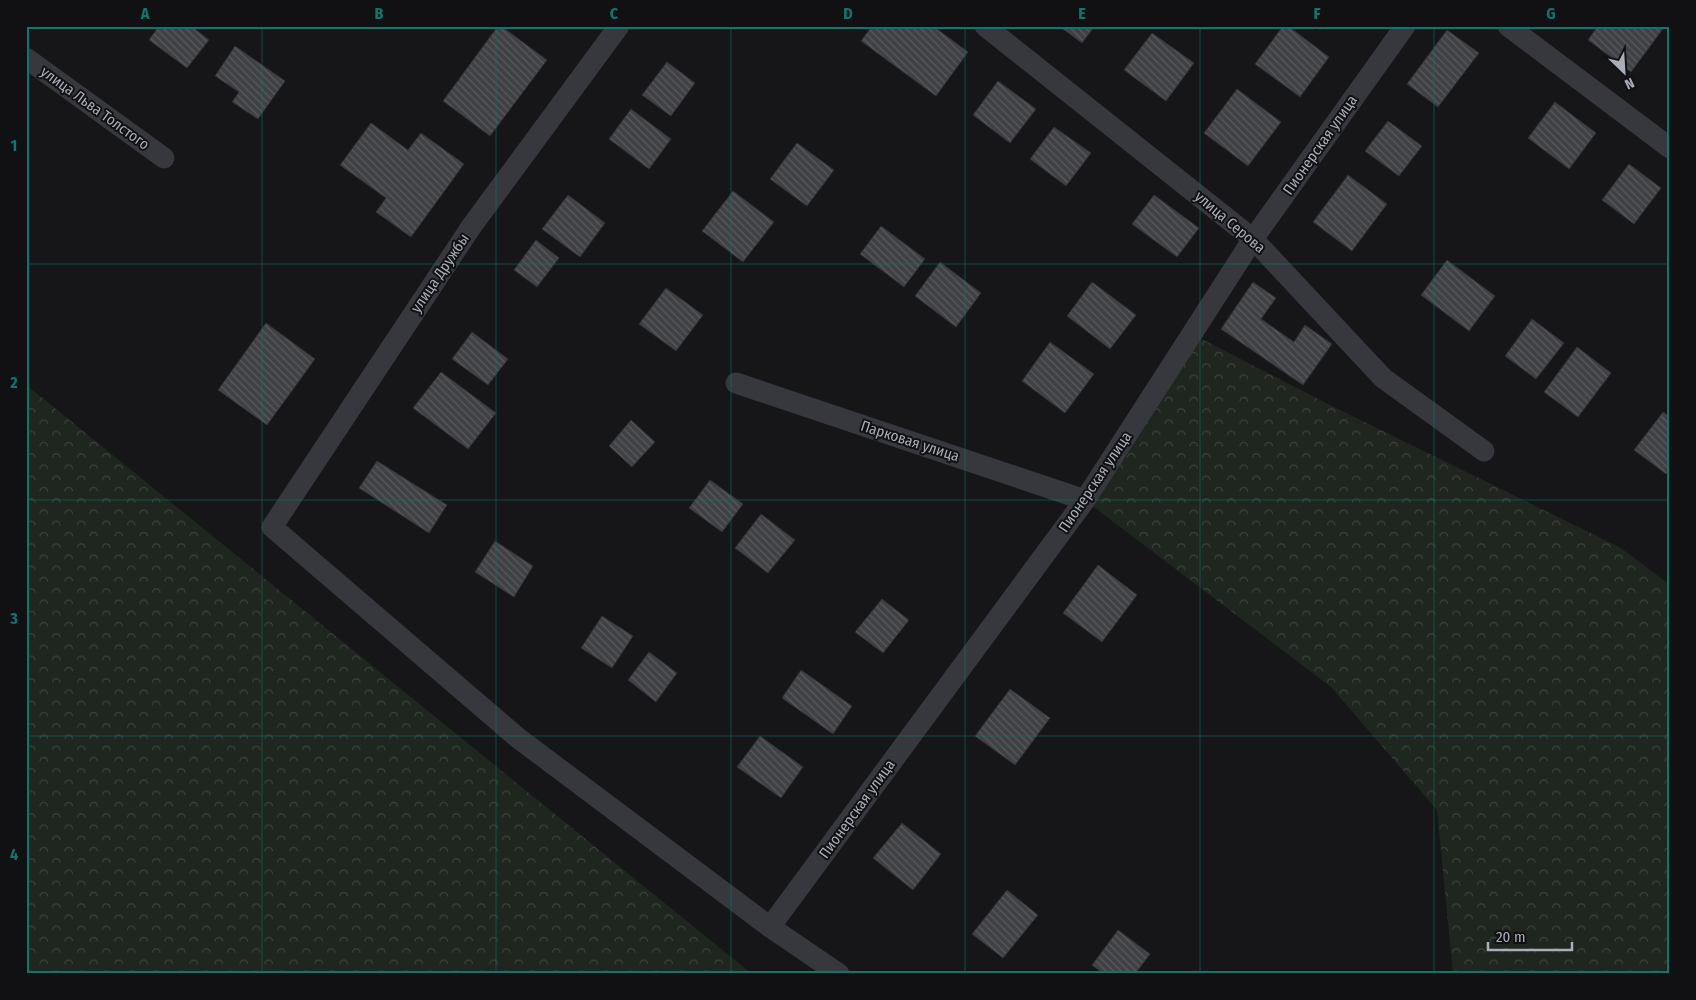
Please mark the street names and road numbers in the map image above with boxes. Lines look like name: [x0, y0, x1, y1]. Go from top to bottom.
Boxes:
street label: улица Льва Толстого: [37, 62, 153, 154]
street label: Пионерская улица: [1279, 92, 1361, 198]
street label: улица Серова: [1191, 187, 1269, 257]
street label: улица Дружбы: [407, 230, 473, 316]
street label: Парковая улица: [858, 417, 962, 465]
street label: Пионерская улица: [1055, 428, 1135, 536]
street label: Пионерская улица: [815, 756, 899, 862]

